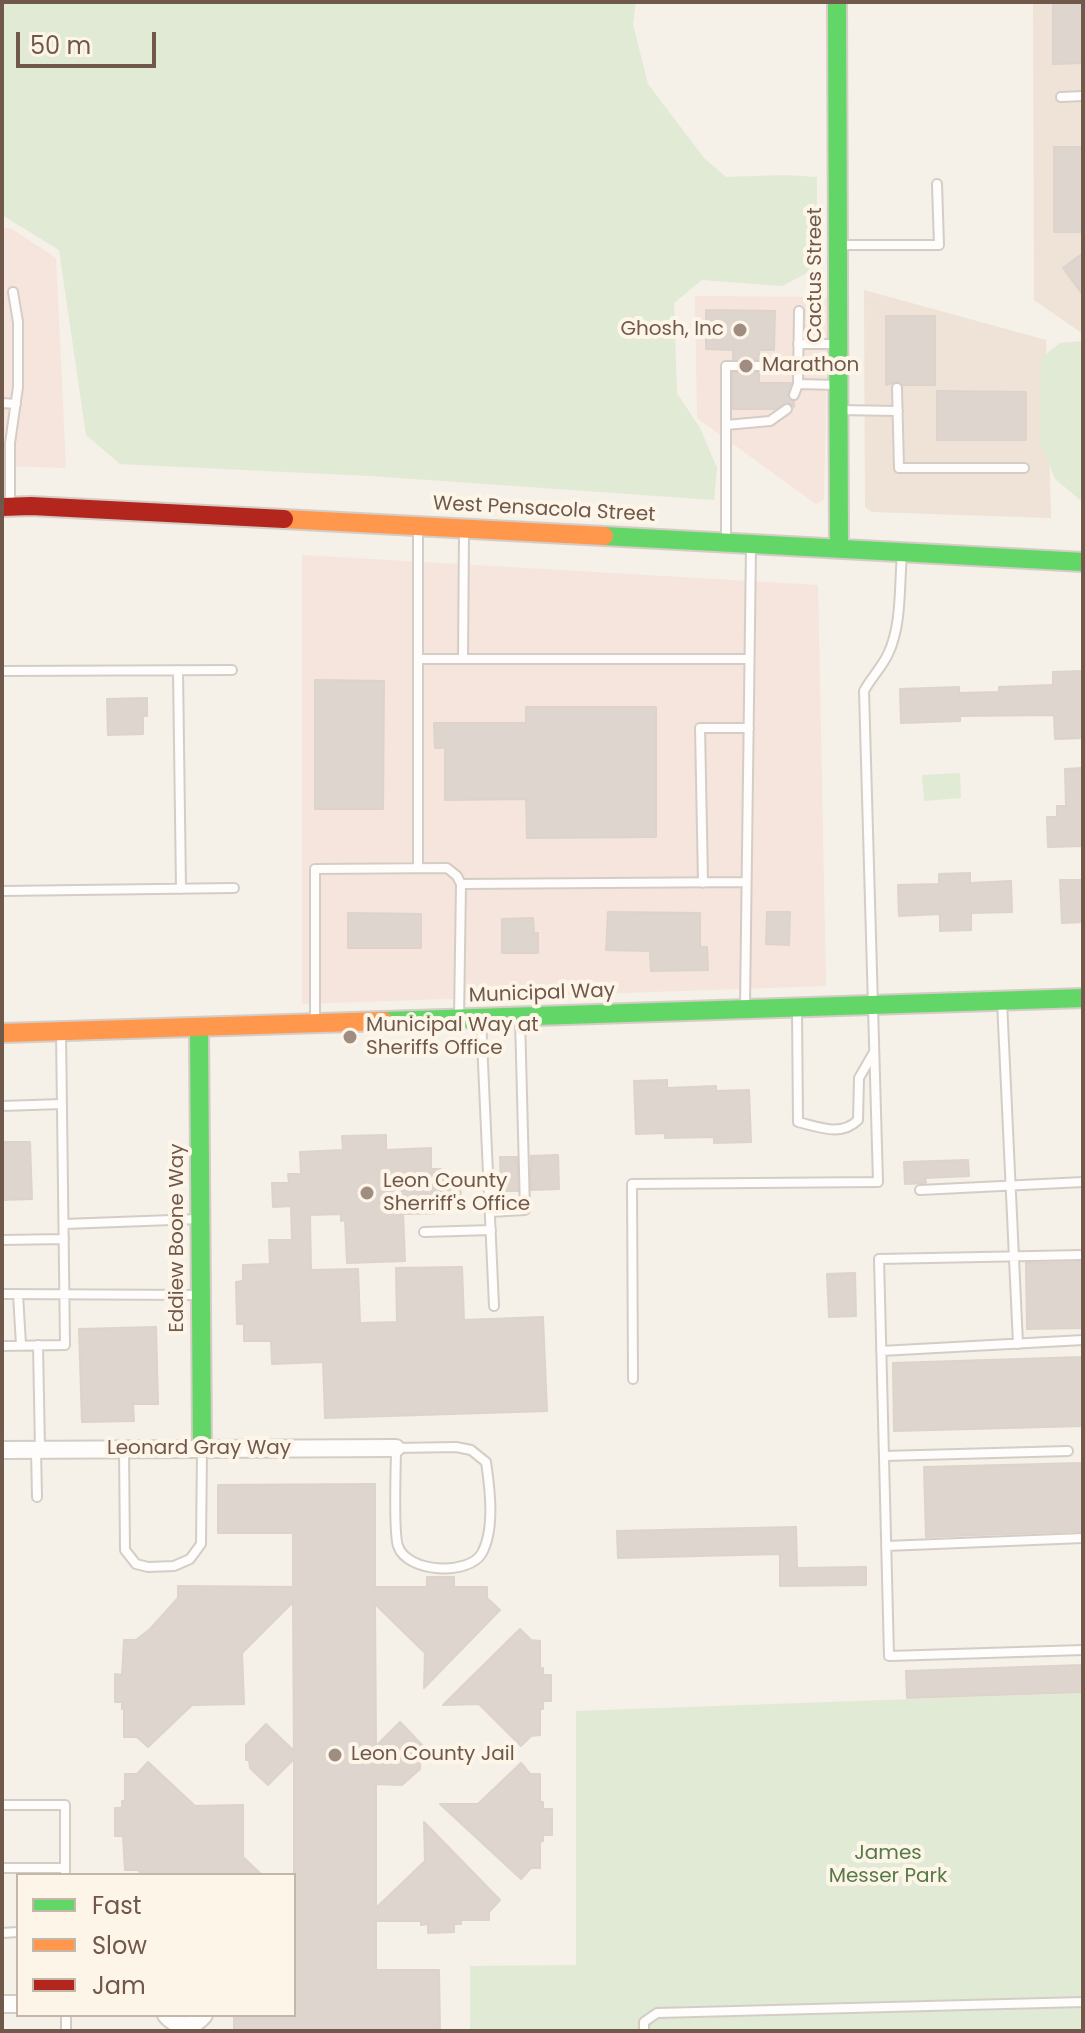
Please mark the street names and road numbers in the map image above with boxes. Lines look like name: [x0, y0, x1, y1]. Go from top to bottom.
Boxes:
street label: Cactus Street: [804, 207, 828, 343]
street label: West Pensacola Street: [432, 492, 656, 528]
street label: Municipal Way: [468, 979, 616, 1009]
street label: Eddiew Boone Way: [166, 1143, 190, 1333]
street label: Leonard Gray Way: [107, 1437, 291, 1461]

